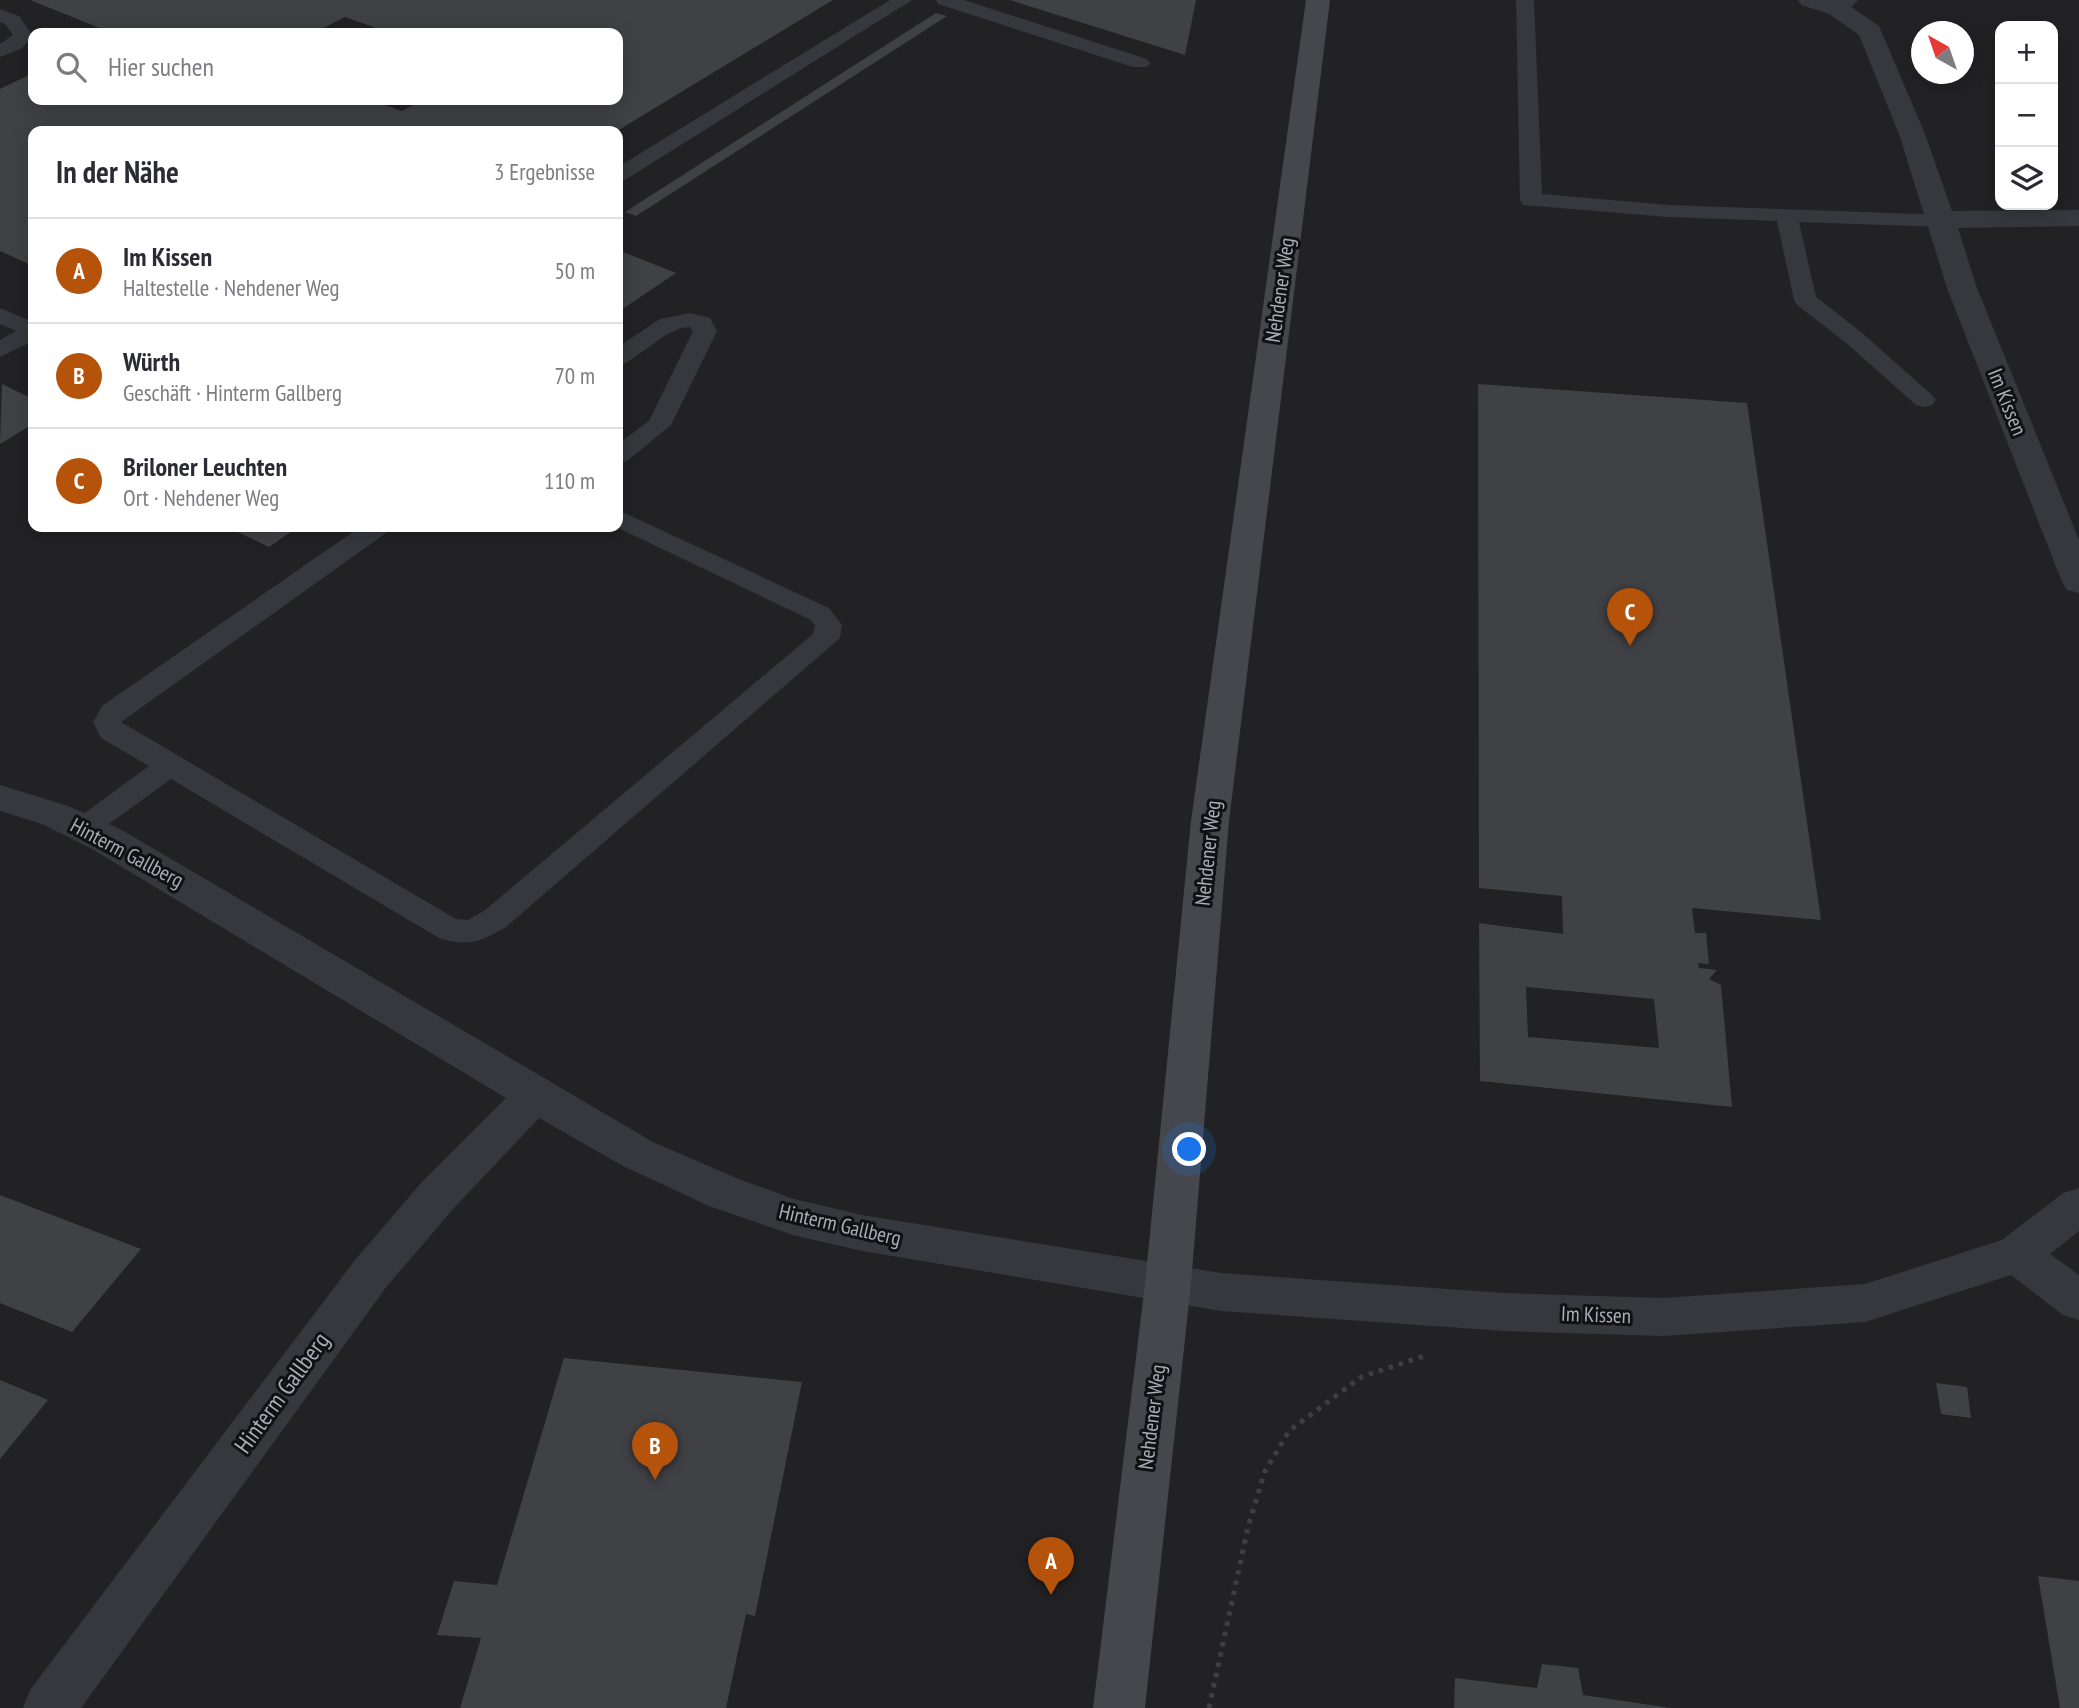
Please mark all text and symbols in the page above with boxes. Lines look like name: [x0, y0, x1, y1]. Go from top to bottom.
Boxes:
north arrow: [1911, 21, 1974, 84]
map controls: [1995, 21, 2058, 210]
button: +: [1995, 21, 2058, 84]
search box: [28, 28, 623, 105]
icon: search: [52, 48, 90, 86]
text: Hier suchen: [108, 50, 214, 83]
button: −: [1995, 84, 2058, 147]
button: layers: [1995, 147, 2058, 210]
text: In der Nähe: [56, 152, 179, 191]
text: 3 Ergebnisse: [494, 157, 595, 186]
street label: Nehdener Weg: [1259, 236, 1300, 344]
text: Im Kissen: [123, 240, 212, 273]
text: A: [73, 256, 85, 285]
text: 50 m: [554, 256, 595, 285]
text: Haltestelle · Nehdener Weg: [123, 273, 340, 302]
text: Würth: [123, 345, 180, 378]
text: B: [73, 361, 85, 390]
text: 70 m: [554, 361, 595, 390]
street label: Im Kissen: [1982, 364, 2033, 439]
text: Geschäft · Hinterm Gallberg: [123, 378, 342, 407]
text: Briloner Leuchten: [123, 450, 287, 483]
text: C: [74, 466, 84, 495]
text: 110 m: [544, 466, 595, 495]
text: Ort · Nehdener Weg: [123, 483, 279, 512]
pin: C: [1607, 588, 1653, 646]
street label: Nehdener Weg: [1189, 799, 1226, 907]
street label: Hinterm Gallberg: [66, 811, 188, 894]
your location: [1172, 1132, 1206, 1166]
street label: Hinterm Gallberg: [777, 1197, 904, 1252]
street label: Im Kissen: [1561, 1300, 1631, 1329]
street label: Hinterm Gallberg: [227, 1326, 336, 1459]
street label: Nehdener Weg: [1132, 1363, 1171, 1471]
pin: B: [632, 1422, 678, 1480]
pin: A: [1028, 1537, 1074, 1595]

